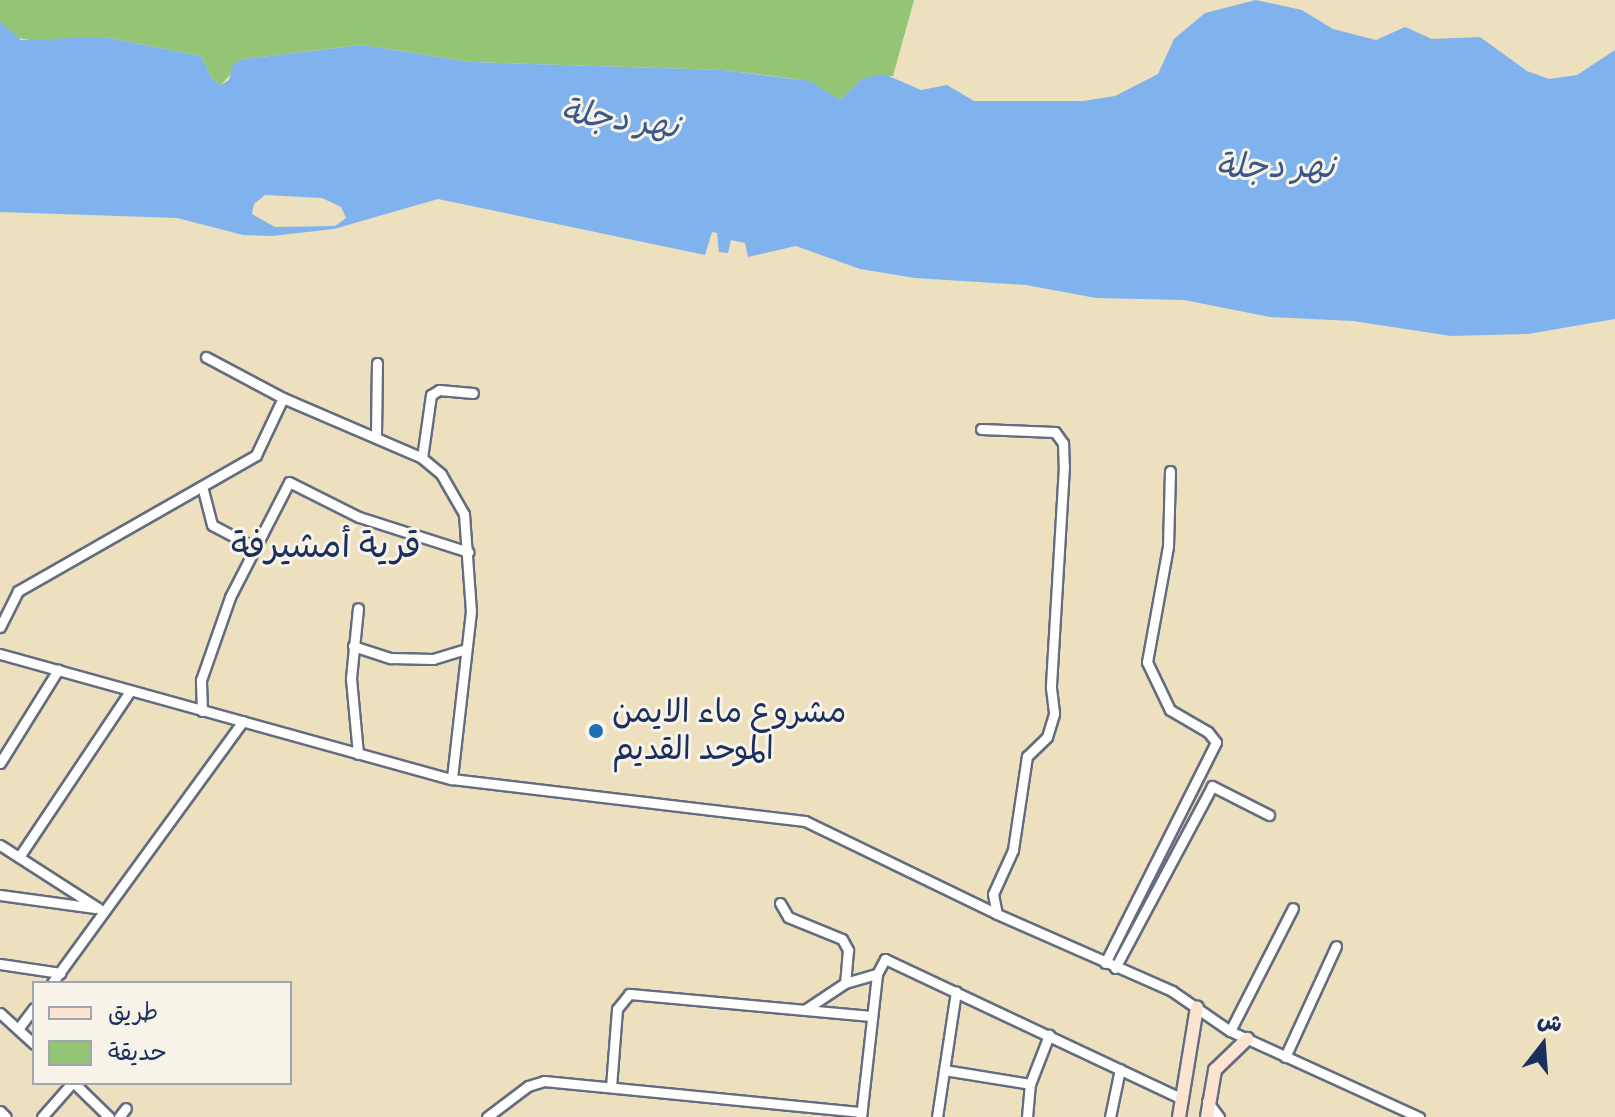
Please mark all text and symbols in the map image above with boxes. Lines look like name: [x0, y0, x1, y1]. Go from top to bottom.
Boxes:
water label: نهر دجلة: [558, 90, 682, 146]
water label: نهر دجلة: [1216, 146, 1334, 186]
district label: قرية أمشيرفة: [231, 524, 421, 568]
place label: مشروع ماء الايمن الموحد القديم: [612, 694, 846, 769]
marker: مشروع ماء الايمن الموحد القديم: [587, 722, 605, 740]
legend: [32, 981, 292, 1085]
text: طريق: [108, 997, 158, 1027]
north arrow: [1503, 1005, 1583, 1085]
text: ش: [1534, 1005, 1566, 1039]
text: حديقة: [108, 1037, 167, 1067]

